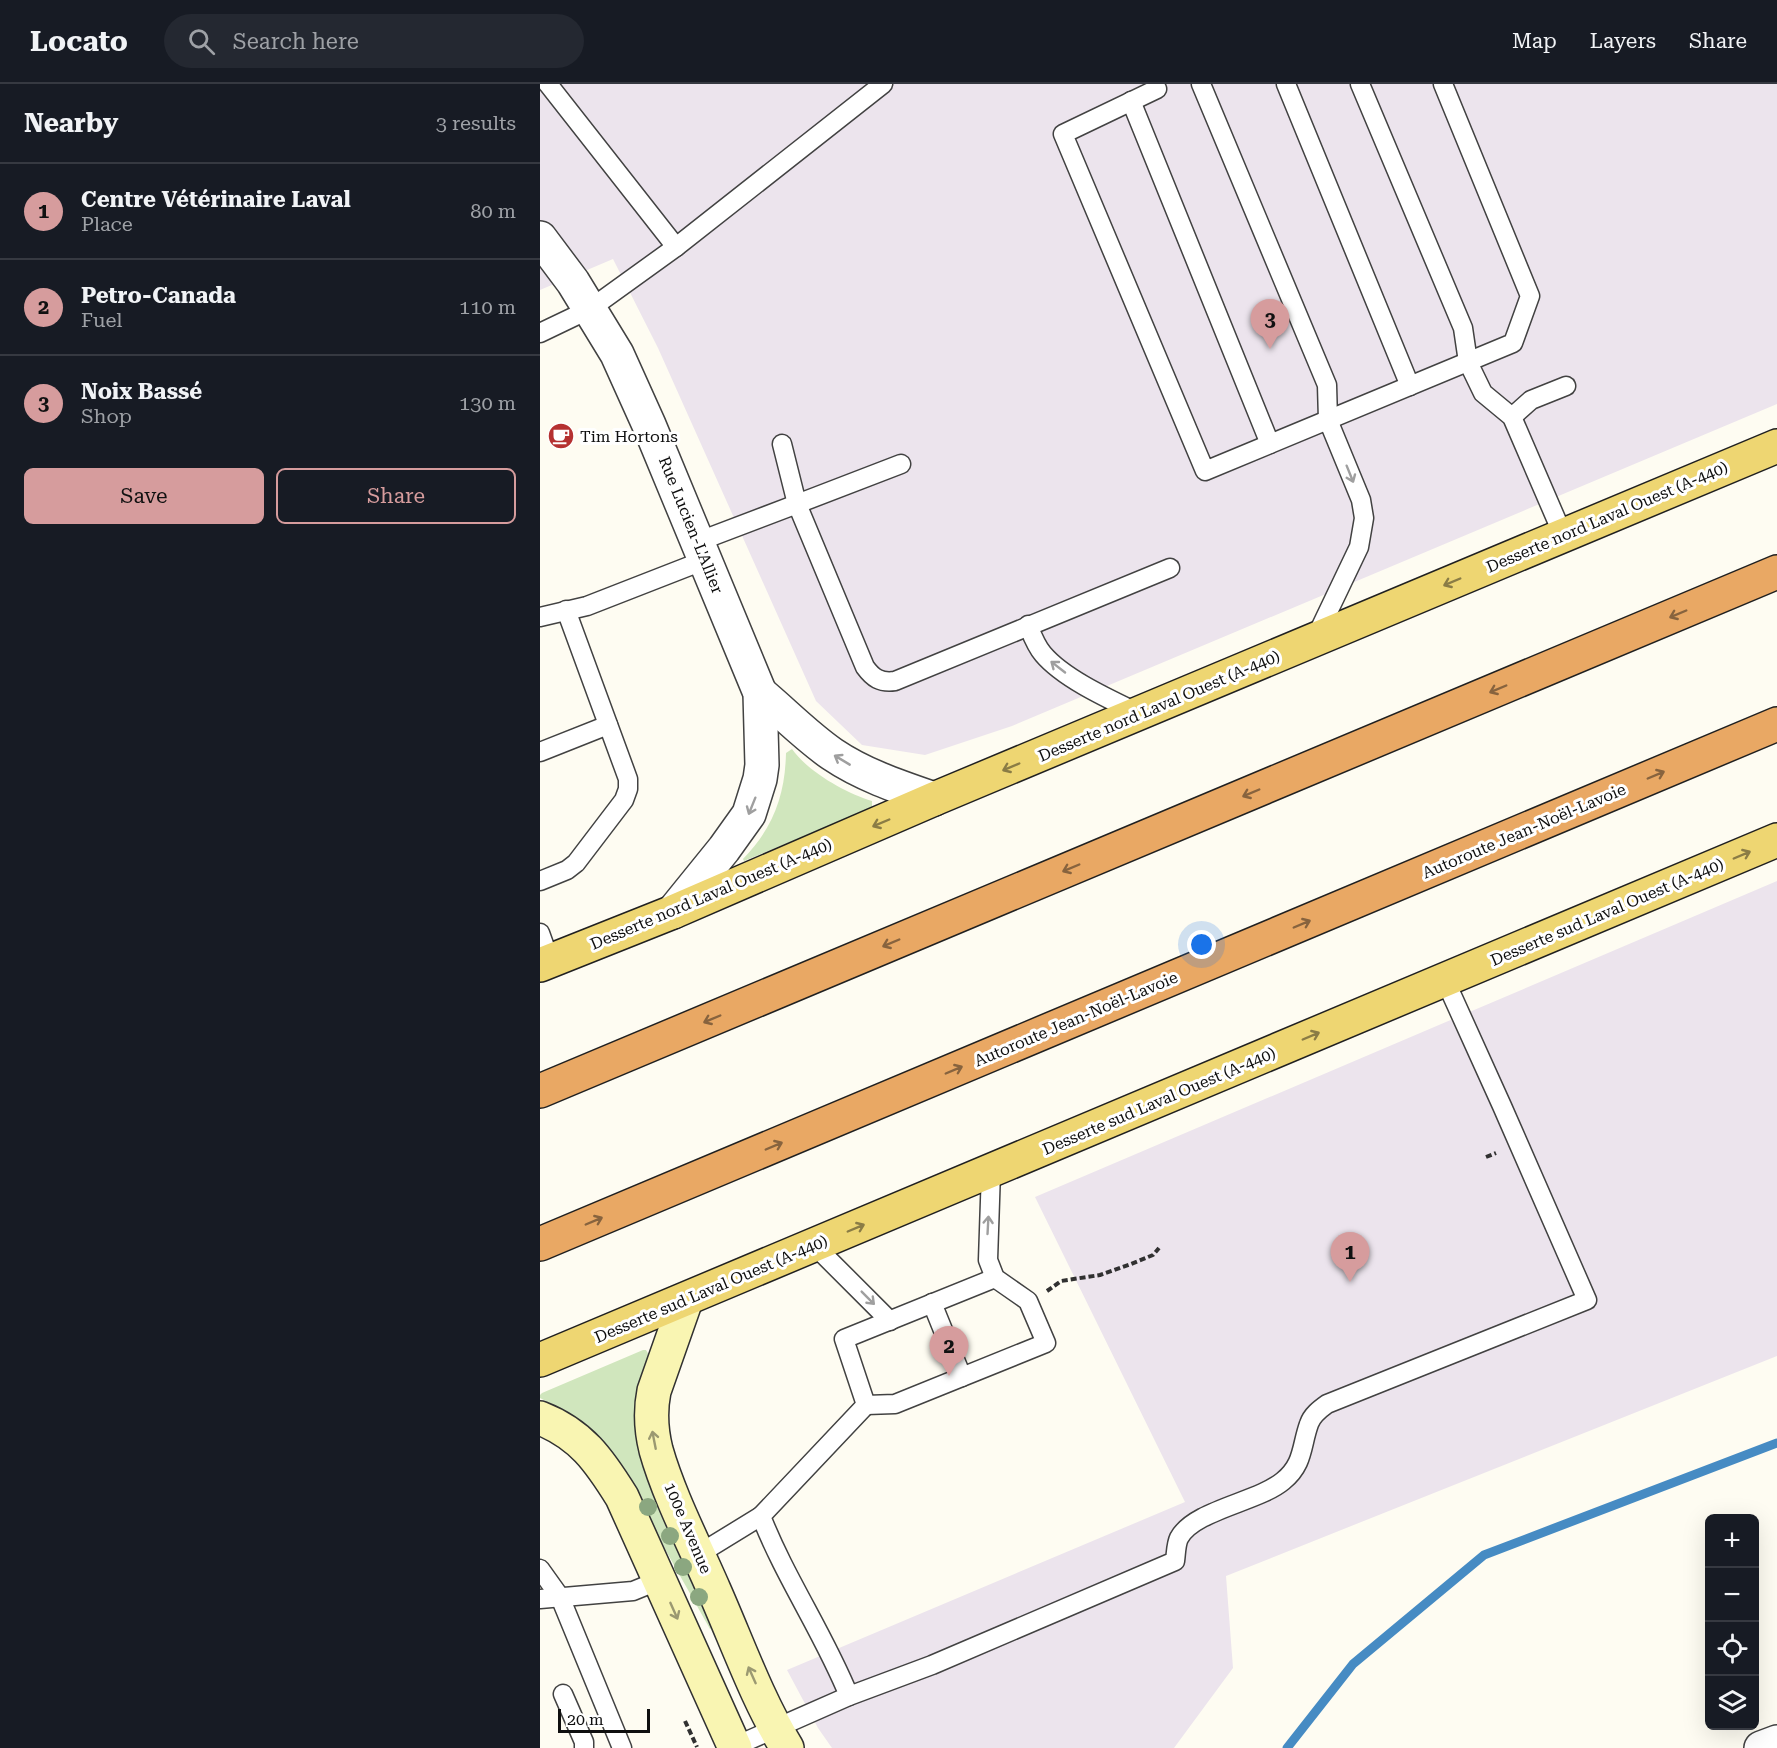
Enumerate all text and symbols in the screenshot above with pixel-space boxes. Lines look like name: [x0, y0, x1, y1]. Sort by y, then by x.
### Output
search box: [164, 14, 584, 68]
text: Locato: [30, 25, 128, 58]
icon: search: [185, 25, 218, 58]
text: Search here: [233, 29, 359, 54]
text: Map: [1512, 29, 1557, 53]
text: Layers: [1590, 29, 1656, 53]
text: Share: [1689, 29, 1747, 53]
text: Nearby: [24, 108, 118, 138]
text: 3 results: [436, 111, 516, 135]
text: Centre Vétérinaire Laval: [81, 187, 351, 212]
text: 1: [38, 199, 49, 223]
text: 80 m: [470, 199, 516, 223]
text: Place: [81, 212, 133, 236]
text: Petro-Canada: [81, 283, 236, 308]
text: 2: [38, 295, 49, 319]
text: 110 m: [459, 295, 516, 319]
pin: 3: [1250, 300, 1290, 349]
text: Fuel: [81, 308, 122, 332]
text: Noix Bassé: [81, 379, 202, 404]
text: 3: [38, 391, 49, 415]
text: 130 m: [459, 391, 516, 415]
text: Shop: [81, 404, 132, 428]
cafe icon: Tim Hortons: [546, 421, 576, 451]
place label: Tim Hortons: [580, 427, 678, 446]
street label: Rue Lucien-L'Allier: [655, 454, 727, 597]
street label: Desserte nord Laval Ouest (A-440): [1483, 457, 1731, 577]
one-way arrow: [1345, 465, 1356, 483]
button: Save: [24, 468, 264, 524]
button: Share: [276, 468, 516, 524]
one-way arrow: [1443, 577, 1462, 588]
one-way arrow: [1669, 609, 1688, 620]
street label: Desserte nord Laval Ouest (A-440): [1035, 646, 1283, 766]
one-way arrow: [1050, 660, 1066, 673]
one-way arrow: [1490, 684, 1508, 695]
one-way arrow: [834, 754, 851, 766]
one-way arrow: [1002, 762, 1021, 773]
one-way arrow: [1646, 769, 1665, 780]
street label: Autoroute Jean-Noël-Lavoie: [1419, 779, 1629, 883]
one-way arrow: [1242, 788, 1261, 799]
one-way arrow: [746, 796, 757, 815]
one-way arrow: [872, 817, 890, 829]
street label: Desserte nord Laval Ouest (A-440): [587, 834, 835, 954]
one-way arrow: [1733, 849, 1751, 860]
street label: Desserte sud Laval Ouest (A-440): [1488, 854, 1726, 970]
one-way arrow: [1063, 863, 1081, 874]
one-way arrow: [1293, 918, 1311, 929]
your location: [1187, 930, 1216, 959]
one-way arrow: [883, 938, 901, 950]
street label: Autoroute Jean-Noël-Lavoie: [971, 967, 1181, 1071]
one-way arrow: [703, 1014, 721, 1025]
one-way arrow: [1301, 1030, 1319, 1041]
street label: Desserte sud Laval Ouest (A-440): [1040, 1043, 1278, 1159]
one-way arrow: [944, 1064, 962, 1075]
one-way arrow: [764, 1140, 782, 1151]
one-way arrow: [584, 1215, 603, 1226]
one-way arrow: [983, 1216, 994, 1236]
one-way arrow: [846, 1222, 865, 1233]
street label: Desserte sud Laval Ouest (A-440): [592, 1231, 830, 1347]
pin: 1: [1330, 1232, 1370, 1282]
one-way arrow: [860, 1290, 875, 1305]
pin: 2: [930, 1326, 968, 1376]
one-way arrow: [648, 1431, 659, 1450]
street label: 100e Avenue: [660, 1480, 716, 1577]
map controls: [1705, 1514, 1759, 1730]
button: +: [1705, 1514, 1759, 1568]
button: −: [1705, 1568, 1759, 1622]
one-way arrow: [669, 1602, 680, 1620]
button: locate: [1705, 1622, 1759, 1676]
one-way arrow: [745, 1667, 757, 1685]
button: layers: [1705, 1676, 1759, 1730]
scale bar: [558, 1706, 650, 1734]
text: 20 m: [567, 1710, 604, 1729]

